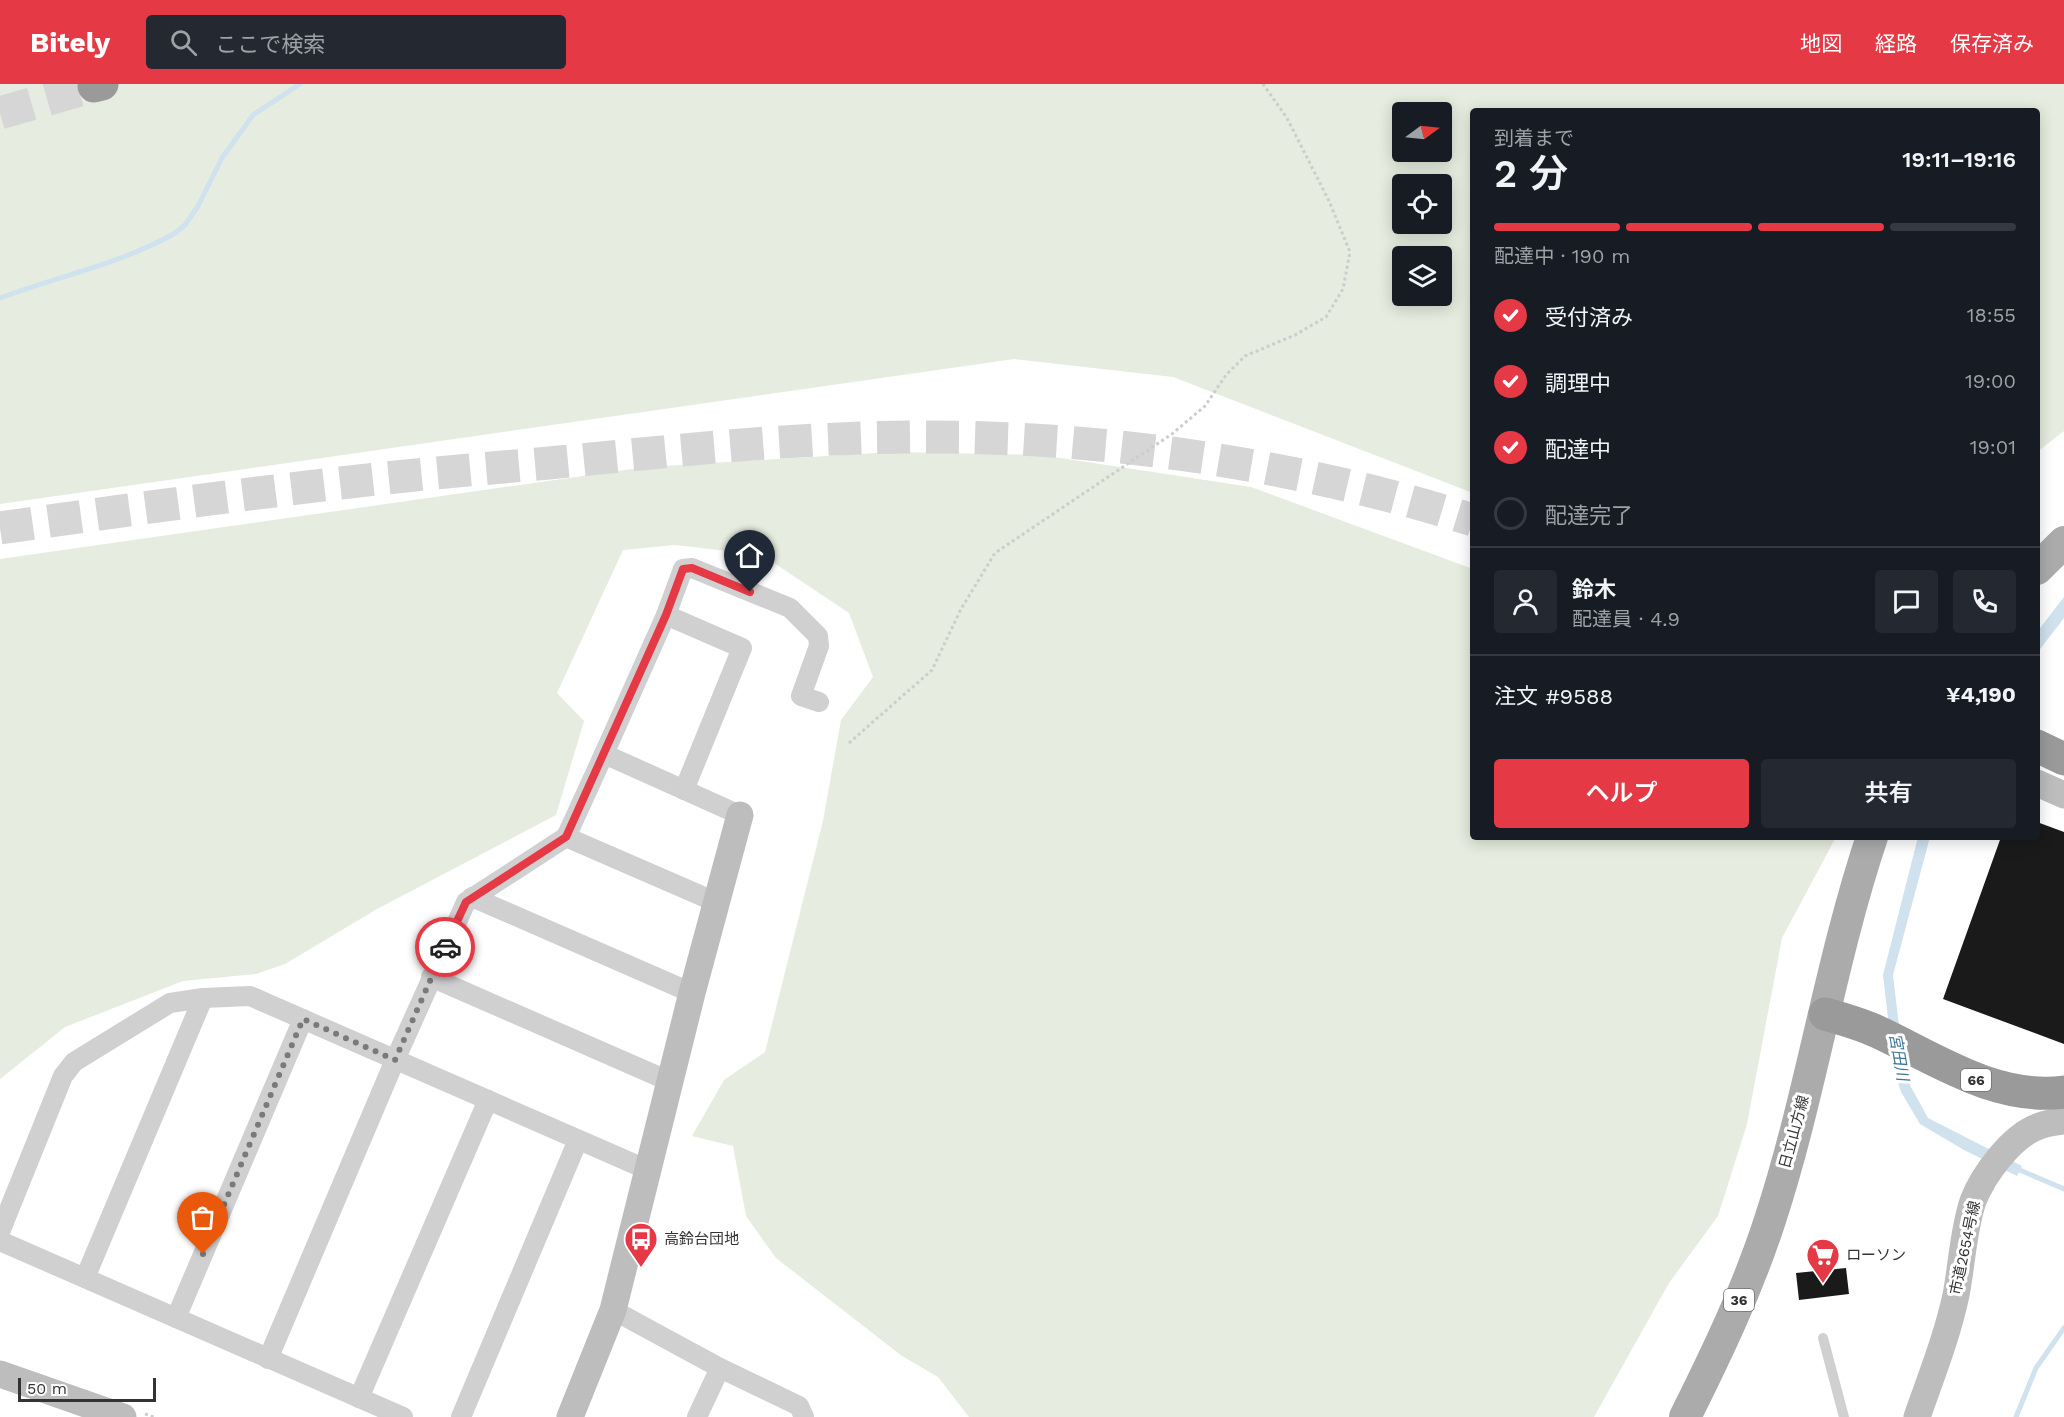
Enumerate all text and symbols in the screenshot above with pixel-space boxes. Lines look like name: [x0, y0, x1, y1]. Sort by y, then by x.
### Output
search box: [146, 15, 566, 69]
text: Bitely: [30, 26, 110, 59]
icon: search: [167, 26, 200, 59]
text: 地図: [1800, 31, 1842, 56]
text: 経路: [1875, 31, 1917, 56]
text: 保存済み: [1950, 31, 2034, 56]
text: ここで検索: [215, 32, 325, 57]
north arrow: [1392, 102, 1452, 162]
map controls: [1392, 102, 1452, 306]
text: 到着まで: [1494, 126, 1574, 150]
text: 19:11–19:16: [1902, 147, 2016, 172]
text: 2 分: [1494, 151, 1568, 196]
button: locate: [1392, 174, 1452, 234]
text: 配達中 · 190 m: [1494, 244, 1630, 268]
button: layers: [1392, 246, 1452, 306]
icon: check: [1494, 299, 1527, 332]
text: 18:55: [1967, 303, 2016, 327]
text: 受付済み: [1545, 305, 1633, 330]
icon: check: [1494, 365, 1527, 398]
text: 19:00: [1965, 369, 2016, 393]
text: 調理中: [1545, 371, 1611, 396]
icon: check: [1494, 431, 1527, 464]
text: 19:01: [1970, 435, 2016, 459]
text: 配達中: [1545, 437, 1611, 462]
text: 配達完了: [1545, 503, 1633, 528]
pin: [724, 530, 775, 592]
icon: home: [733, 539, 766, 572]
button: person: [1494, 570, 1557, 633]
button: chat: [1875, 570, 1938, 633]
button: phone: [1953, 570, 2016, 633]
text: 鈴木: [1572, 577, 1616, 602]
text: 配達員 · 4.9: [1572, 607, 1680, 631]
text: ¥4,190: [1946, 682, 2016, 707]
text: 注文 #9588: [1494, 684, 1613, 709]
button: ヘルプ: [1494, 759, 1749, 828]
button: 共有: [1761, 759, 2016, 828]
courier: [415, 917, 475, 977]
icon: car: [429, 931, 462, 964]
water label: 宮田川: [1885, 1032, 1913, 1084]
road number: 66: [1961, 1069, 1991, 1091]
street label: 日立山方線: [1776, 1093, 1812, 1171]
pin: [177, 1192, 228, 1254]
street label: 市道2654号線: [1946, 1199, 1984, 1297]
icon: bag: [186, 1201, 219, 1234]
bus stop icon: 高鈴台団地: [623, 1221, 659, 1268]
place label: 高鈴台団地: [664, 1230, 739, 1248]
supermarket icon: ローソン: [1805, 1237, 1841, 1284]
place label: ローソン: [1846, 1246, 1906, 1264]
road number: 36: [1724, 1289, 1754, 1311]
scale bar: [18, 1375, 156, 1402]
text: 50 m: [27, 1379, 67, 1398]

